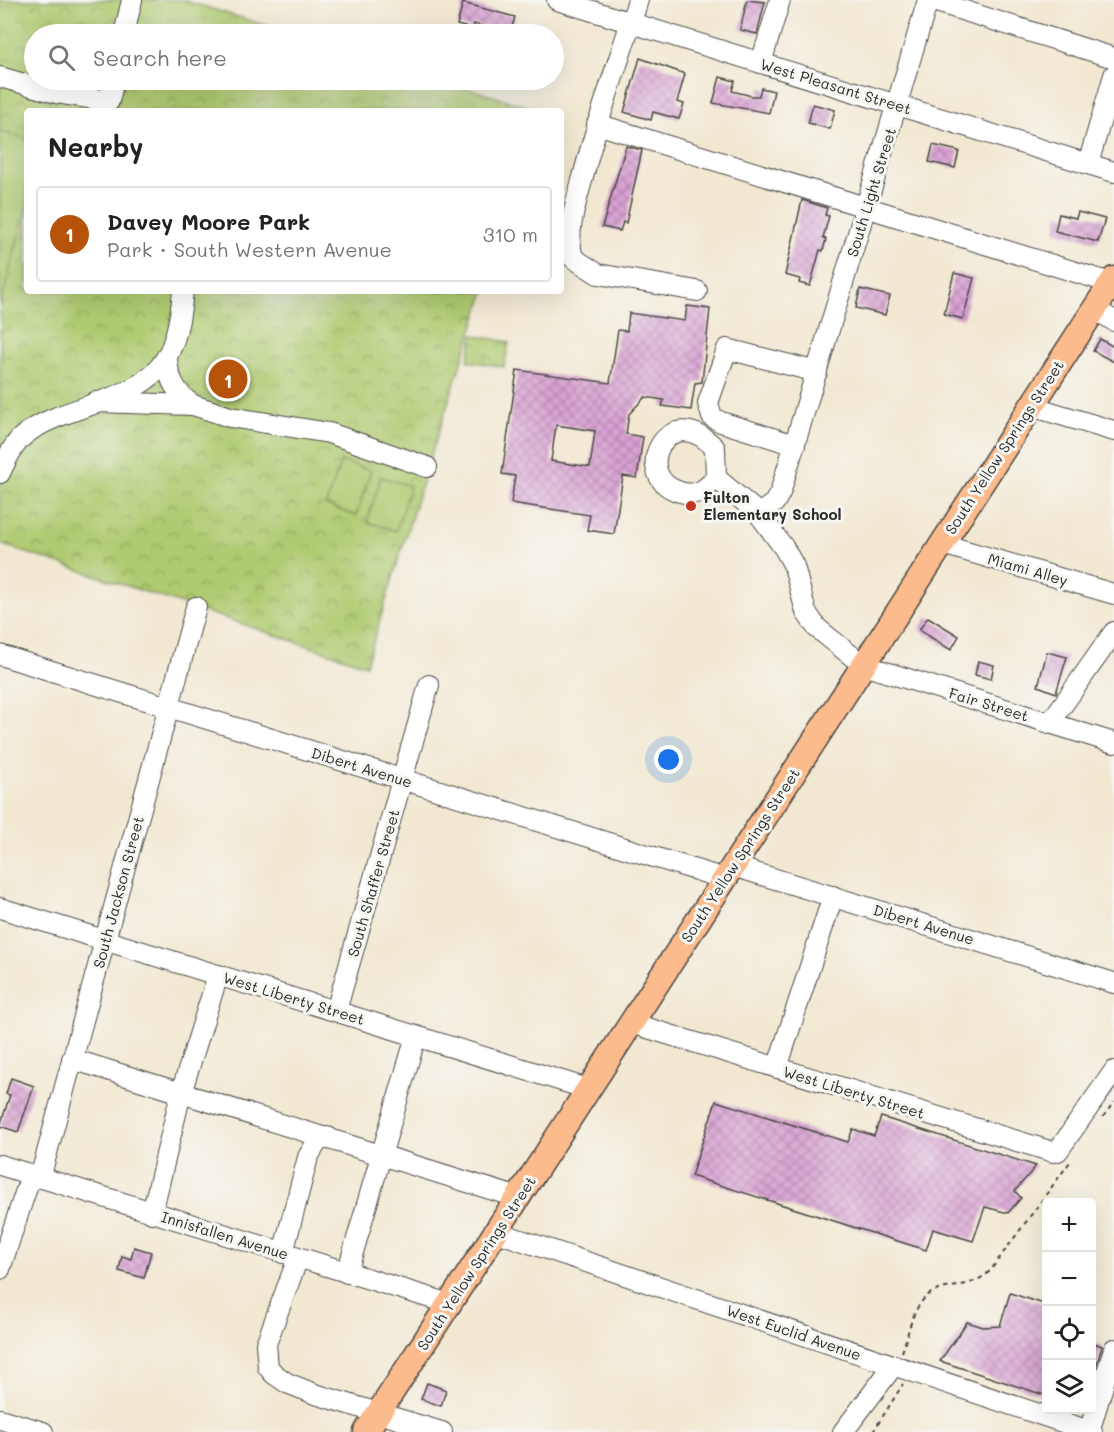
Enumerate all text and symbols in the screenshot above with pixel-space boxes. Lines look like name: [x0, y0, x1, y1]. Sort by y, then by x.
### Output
search box: [24, 24, 564, 90]
icon: search: [45, 41, 78, 74]
text: Search here: [93, 43, 227, 72]
street label: West Pleasant Street: [758, 54, 914, 118]
street label: South Light Street: [842, 125, 900, 259]
text: Nearby: [48, 130, 143, 164]
text: Davey Moore Park: [107, 207, 310, 236]
text: 1: [65, 221, 74, 247]
text: 310 m: [483, 221, 538, 247]
text: Park · South Western Avenue: [107, 236, 392, 262]
pin: 1: [208, 356, 248, 401]
street label: South Yellow Springs Street: [940, 356, 1068, 538]
place label: Fulton Elementary School: [703, 487, 842, 524]
marker: Fulton Elementary School: [684, 499, 698, 513]
street label: Miami Alley: [986, 548, 1070, 590]
street label: Fair Street: [947, 682, 1031, 726]
street label: Dibert Avenue: [309, 742, 415, 792]
your location: [654, 745, 683, 774]
street label: South Yellow Springs Street: [676, 764, 804, 946]
street label: South Shaffer Street: [342, 807, 404, 959]
street label: South Jackson Street: [88, 814, 148, 970]
street label: Dibert Avenue: [871, 899, 977, 949]
street label: West Liberty Street: [221, 967, 367, 1029]
street label: West Liberty Street: [781, 1061, 927, 1123]
street label: South Yellow Springs Street: [412, 1172, 540, 1354]
map controls: [1042, 1198, 1096, 1414]
button: +: [1042, 1198, 1096, 1252]
street label: Innisfallen Avenue: [159, 1206, 291, 1264]
button: −: [1042, 1252, 1096, 1306]
street label: West Euclid Avenue: [724, 1300, 864, 1364]
button: locate: [1042, 1306, 1096, 1360]
button: layers: [1042, 1360, 1096, 1414]

